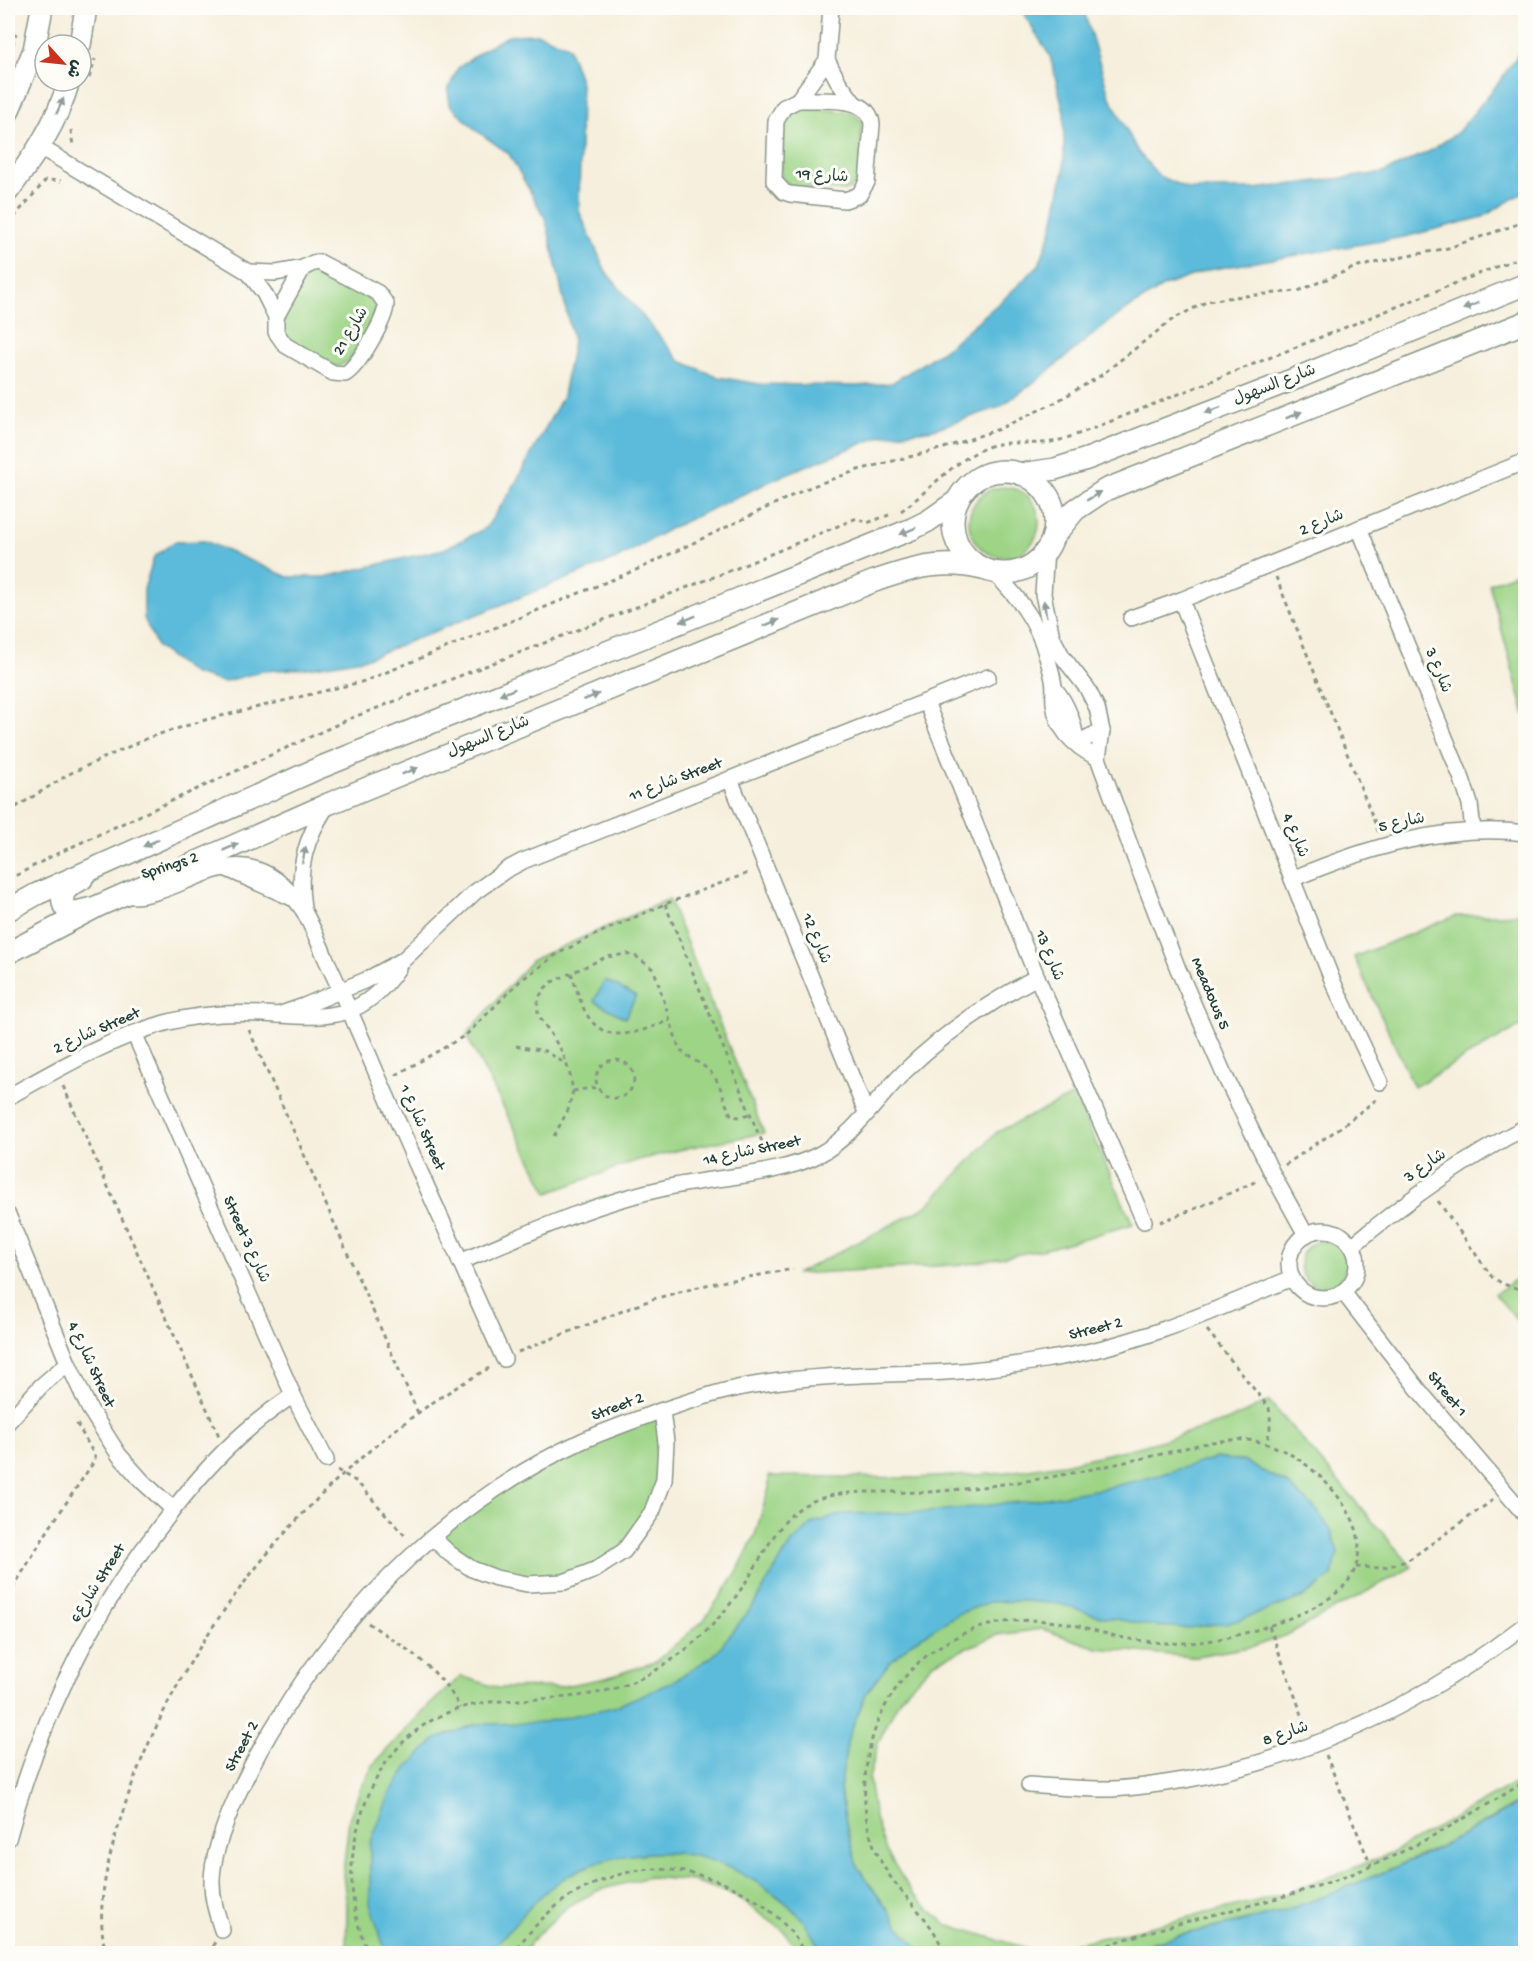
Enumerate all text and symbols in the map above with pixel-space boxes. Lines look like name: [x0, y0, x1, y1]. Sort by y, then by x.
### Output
north arrow: [33, 33, 93, 93]
text: ش: [61, 56, 86, 80]
one-way arrow: [55, 96, 65, 114]
street label: شارع 19: [794, 166, 849, 188]
one-way arrow: [1462, 301, 1480, 311]
street label: شارع 21: [330, 305, 374, 359]
street label: شارع السهول: [1231, 362, 1319, 410]
one-way arrow: [1203, 406, 1221, 416]
one-way arrow: [1285, 410, 1303, 419]
one-way arrow: [1086, 491, 1102, 502]
street label: شارع 2: [1297, 507, 1347, 541]
one-way arrow: [899, 526, 917, 536]
one-way arrow: [1041, 599, 1050, 618]
one-way arrow: [679, 614, 697, 624]
one-way arrow: [763, 618, 781, 628]
street label: شارع 3: [1419, 645, 1455, 696]
one-way arrow: [498, 687, 516, 697]
one-way arrow: [582, 692, 600, 701]
street label: شارع السهول: [445, 713, 533, 763]
street label: شارع 11 Street: [626, 754, 726, 808]
one-way arrow: [402, 765, 420, 775]
street label: شارع 5: [1377, 810, 1427, 838]
street label: شارع 4: [1277, 811, 1311, 861]
one-way arrow: [141, 838, 159, 848]
one-way arrow: [222, 842, 240, 851]
one-way arrow: [300, 845, 309, 864]
street label: Springs 2: [139, 849, 201, 885]
street label: شارع 12: [796, 910, 834, 967]
street label: شارع 13: [1029, 927, 1067, 984]
street label: Meadows 5: [1185, 955, 1233, 1033]
street label: شارع 2 Street: [51, 1004, 145, 1060]
street label: شارع 1 Street: [393, 1081, 449, 1175]
street label: شارع 14 Street: [701, 1132, 804, 1172]
street label: شارع 3: [1400, 1146, 1451, 1189]
street label: Street شارع 3: [217, 1194, 273, 1286]
street label: Street 2: [1067, 1314, 1125, 1346]
street label: شارع 4 Street: [62, 1319, 119, 1412]
street label: Street 1: [1422, 1368, 1470, 1422]
street label: Street 2: [589, 1389, 647, 1427]
street label: شارع6 Street: [67, 1540, 131, 1627]
street label: Street 2: [222, 1718, 264, 1775]
street label: شارع 8: [1261, 1718, 1311, 1752]

